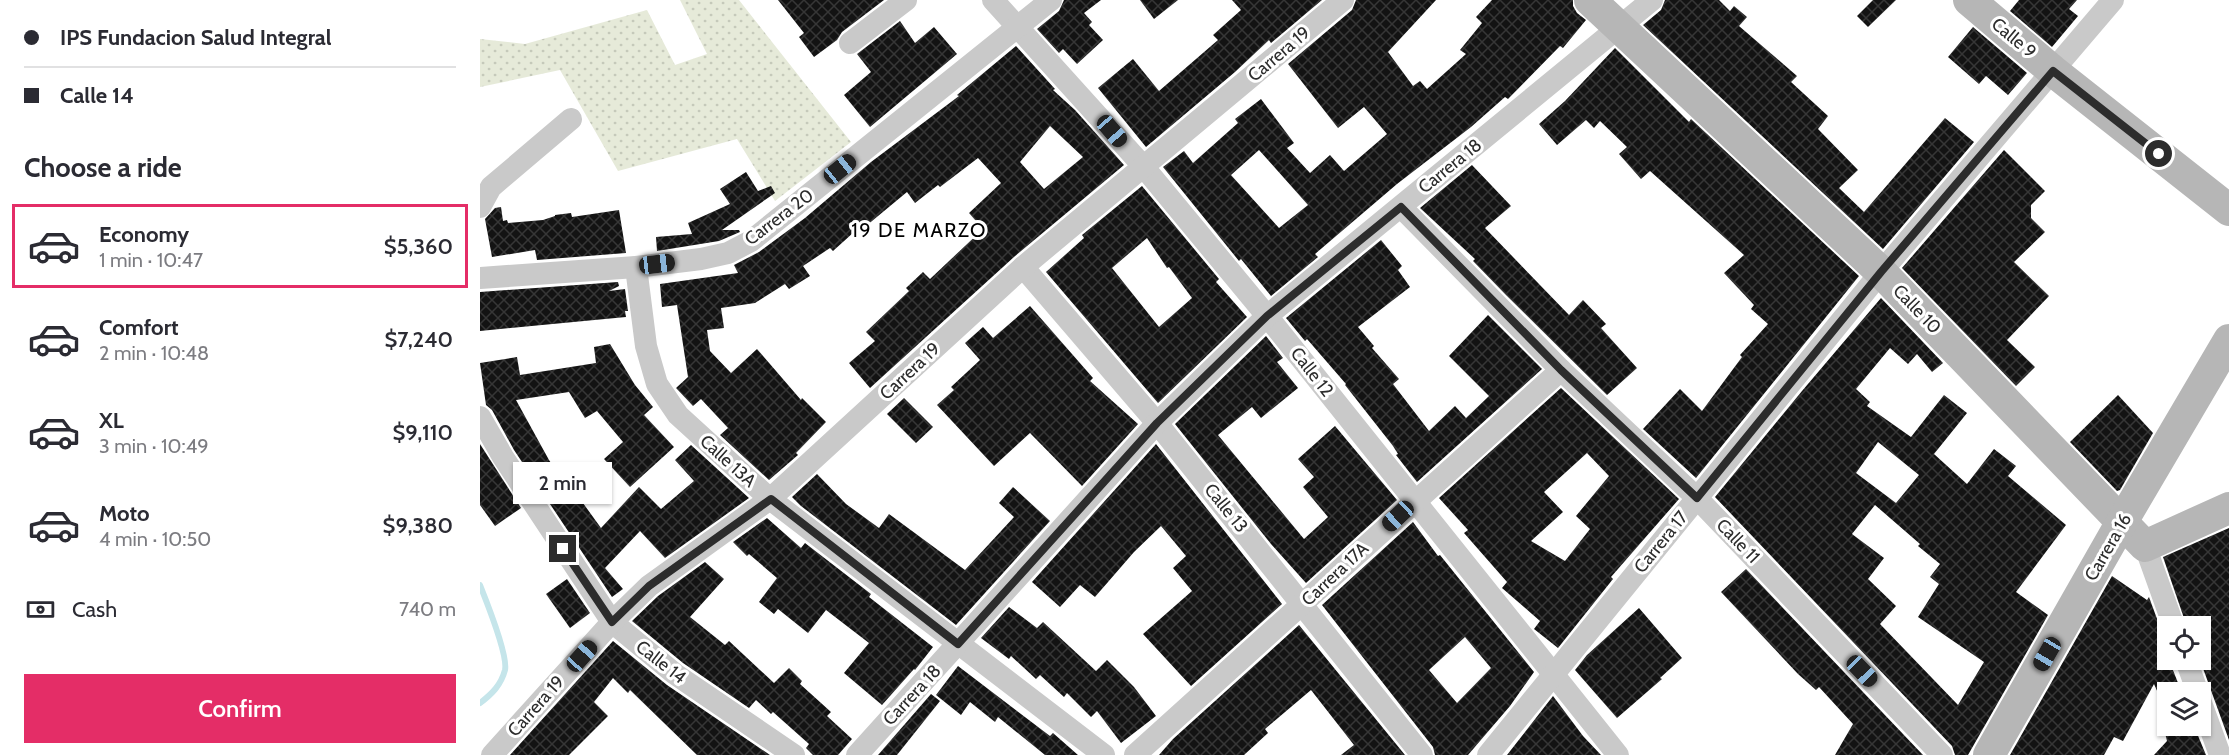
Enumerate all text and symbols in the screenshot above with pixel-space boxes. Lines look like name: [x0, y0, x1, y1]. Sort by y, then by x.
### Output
street label: Calle 9: [1987, 13, 2041, 63]
street label: Carrera 19: [1243, 22, 1315, 86]
text: IPS Fundacion Salud Integral: [60, 24, 332, 51]
text: Calle 14: [60, 82, 134, 109]
car: [1093, 112, 1131, 150]
street label: Carrera 18: [1414, 134, 1486, 198]
route start: [2145, 140, 2172, 167]
text: Choose a ride: [24, 151, 182, 184]
car: [820, 151, 860, 187]
street label: Carrera 20: [740, 184, 818, 250]
district label: 19 DE MARZO: [851, 218, 987, 242]
icon: car: [27, 219, 81, 273]
text: Economy: [99, 221, 189, 248]
text: $5,360: [384, 233, 453, 260]
text: 1 min · 10:47: [99, 248, 203, 272]
car: [638, 253, 676, 275]
street label: Calle 10: [1888, 280, 1946, 338]
icon: car: [27, 312, 81, 366]
text: Comfort: [99, 314, 178, 341]
text: $7,240: [384, 326, 453, 353]
street label: Carrera 19: [875, 338, 945, 404]
text: 2 min · 10:48: [99, 341, 209, 365]
street label: Calle 12: [1286, 343, 1338, 401]
icon: car: [27, 405, 81, 459]
text: XL: [99, 407, 124, 434]
text: $9,110: [393, 419, 453, 446]
street label: Calle 13A: [695, 430, 761, 492]
text: 3 min · 10:49: [99, 434, 209, 458]
callout: 2 min: [514, 462, 612, 504]
text: 2 min: [538, 471, 587, 495]
street label: Calle 13: [1200, 479, 1252, 537]
car: [1379, 497, 1417, 535]
icon: car: [27, 498, 81, 552]
text: Moto: [99, 500, 150, 527]
street label: Carrera 17: [1629, 507, 1693, 577]
street label: Carrera 16: [2080, 509, 2136, 585]
text: $9,380: [383, 512, 453, 539]
street label: Calle 11: [1712, 514, 1764, 568]
text: 4 min · 10:50: [99, 527, 211, 551]
route end: [549, 535, 576, 562]
street label: Carrera 17A: [1297, 537, 1373, 611]
icon: cash: [24, 593, 57, 626]
text: Cash: [72, 596, 117, 623]
text: 740 m: [399, 597, 456, 621]
map controls: [2157, 616, 2211, 736]
button: locate: [2157, 616, 2211, 670]
car: [2030, 634, 2064, 674]
street label: Calle 14: [631, 636, 691, 688]
car: [563, 637, 601, 675]
car: [1843, 652, 1881, 690]
street label: Carrera 18: [878, 660, 946, 730]
street label: Carrera 19: [503, 671, 569, 741]
button: Confirm: [24, 674, 456, 743]
button: layers: [2157, 682, 2211, 736]

